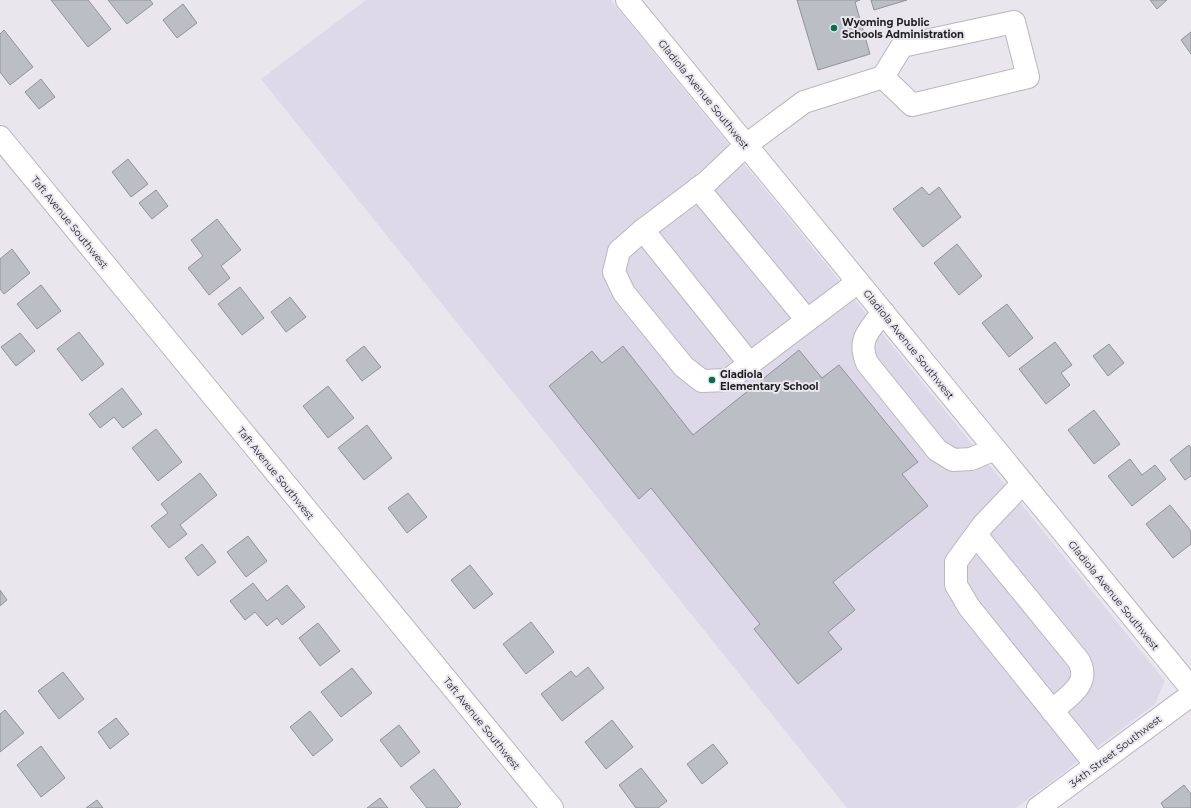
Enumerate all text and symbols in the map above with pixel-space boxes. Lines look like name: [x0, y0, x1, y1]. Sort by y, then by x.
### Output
place label: Wyoming Public Schools Administration: [842, 16, 964, 41]
marker: Wyoming Public Schools Administration: [829, 23, 839, 33]
street label: Gladiola Avenue Southwest: [655, 37, 752, 152]
street label: Taft Avenue Southwest: [28, 173, 111, 271]
street label: Gladiola Avenue Southwest: [860, 287, 957, 402]
place label: Gladiola Elementary School: [720, 368, 819, 393]
marker: Gladiola Elementary School: [707, 375, 717, 385]
street label: Taft Avenue Southwest: [234, 424, 317, 522]
street label: Gladiola Avenue Southwest: [1065, 538, 1162, 653]
street label: Taft Avenue Southwest: [440, 674, 523, 772]
street label: 34th Street Southwest: [1067, 712, 1164, 790]

